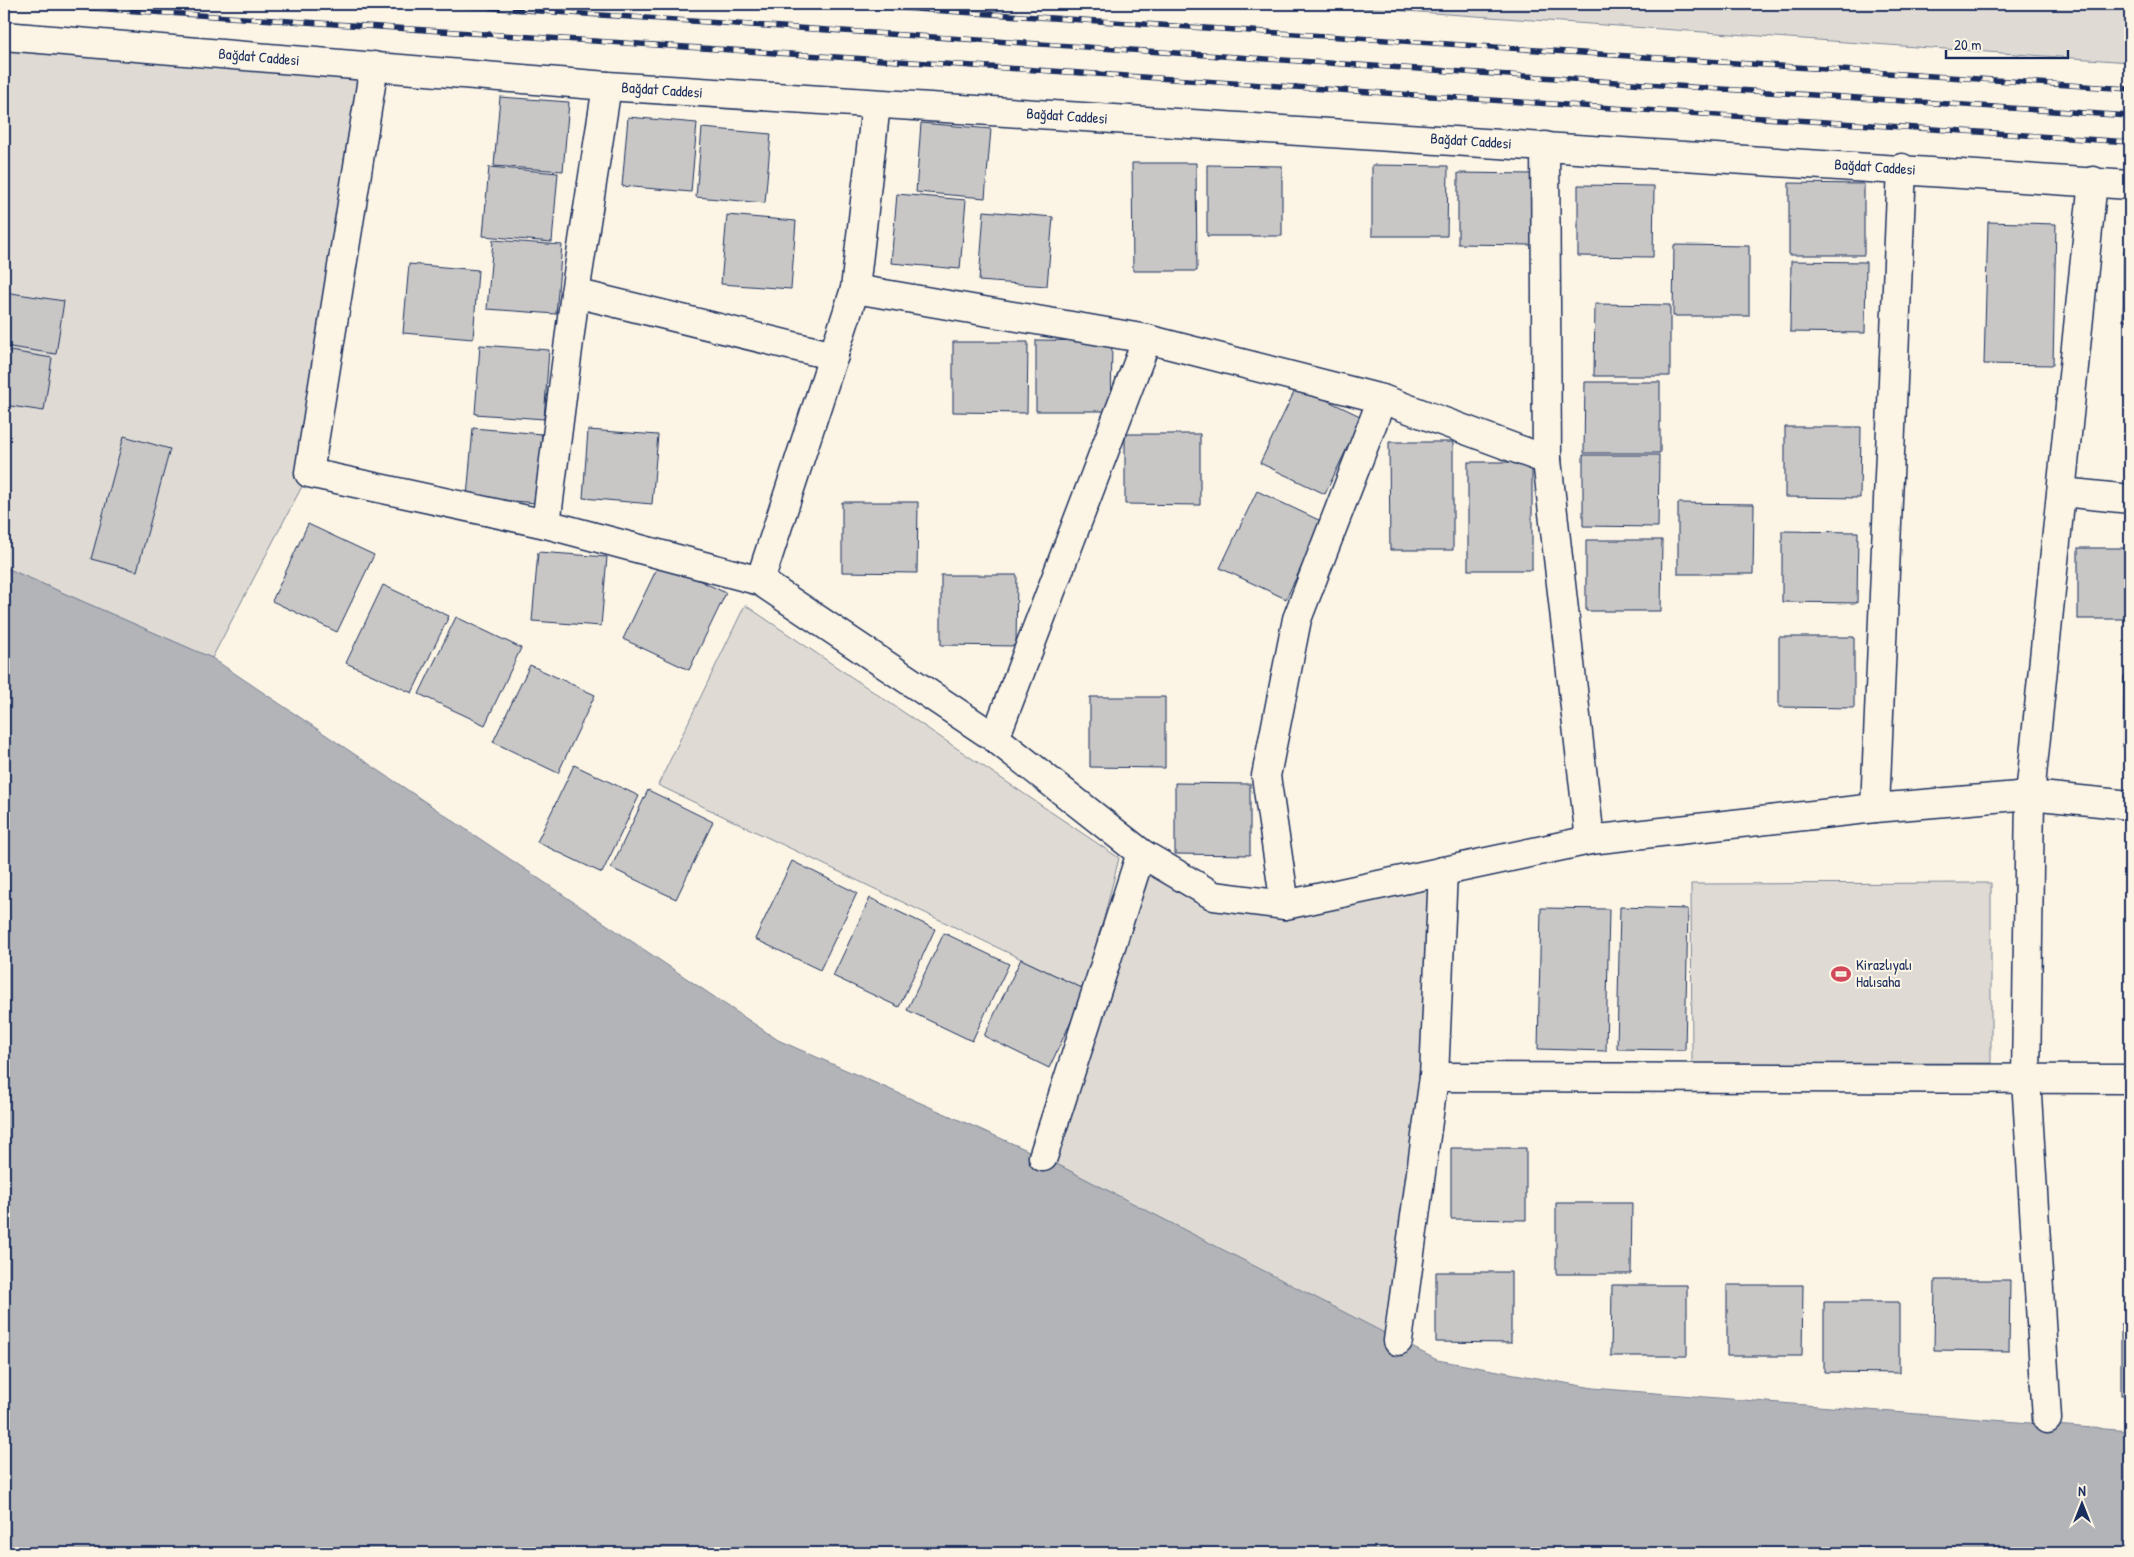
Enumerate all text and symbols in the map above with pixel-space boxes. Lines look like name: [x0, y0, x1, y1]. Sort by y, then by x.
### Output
scale bar: [1946, 28, 2069, 60]
text: 20 m: [1954, 34, 1981, 55]
street label: Bağdat Caddesi: [218, 42, 301, 71]
street label: Bağdat Caddesi: [621, 76, 703, 103]
street label: Bağdat Caddesi: [1026, 102, 1108, 129]
street label: Bağdat Caddesi: [1430, 127, 1512, 154]
street label: Bağdat Caddesi: [1834, 153, 1916, 180]
place label: Kirazlıyalı Halısaha: [1856, 954, 1912, 992]
sports icon: Kirazlıyalı Halısaha: [1830, 963, 1852, 985]
north arrow: [2056, 1480, 2106, 1530]
text: N: [2078, 1481, 2086, 1500]

